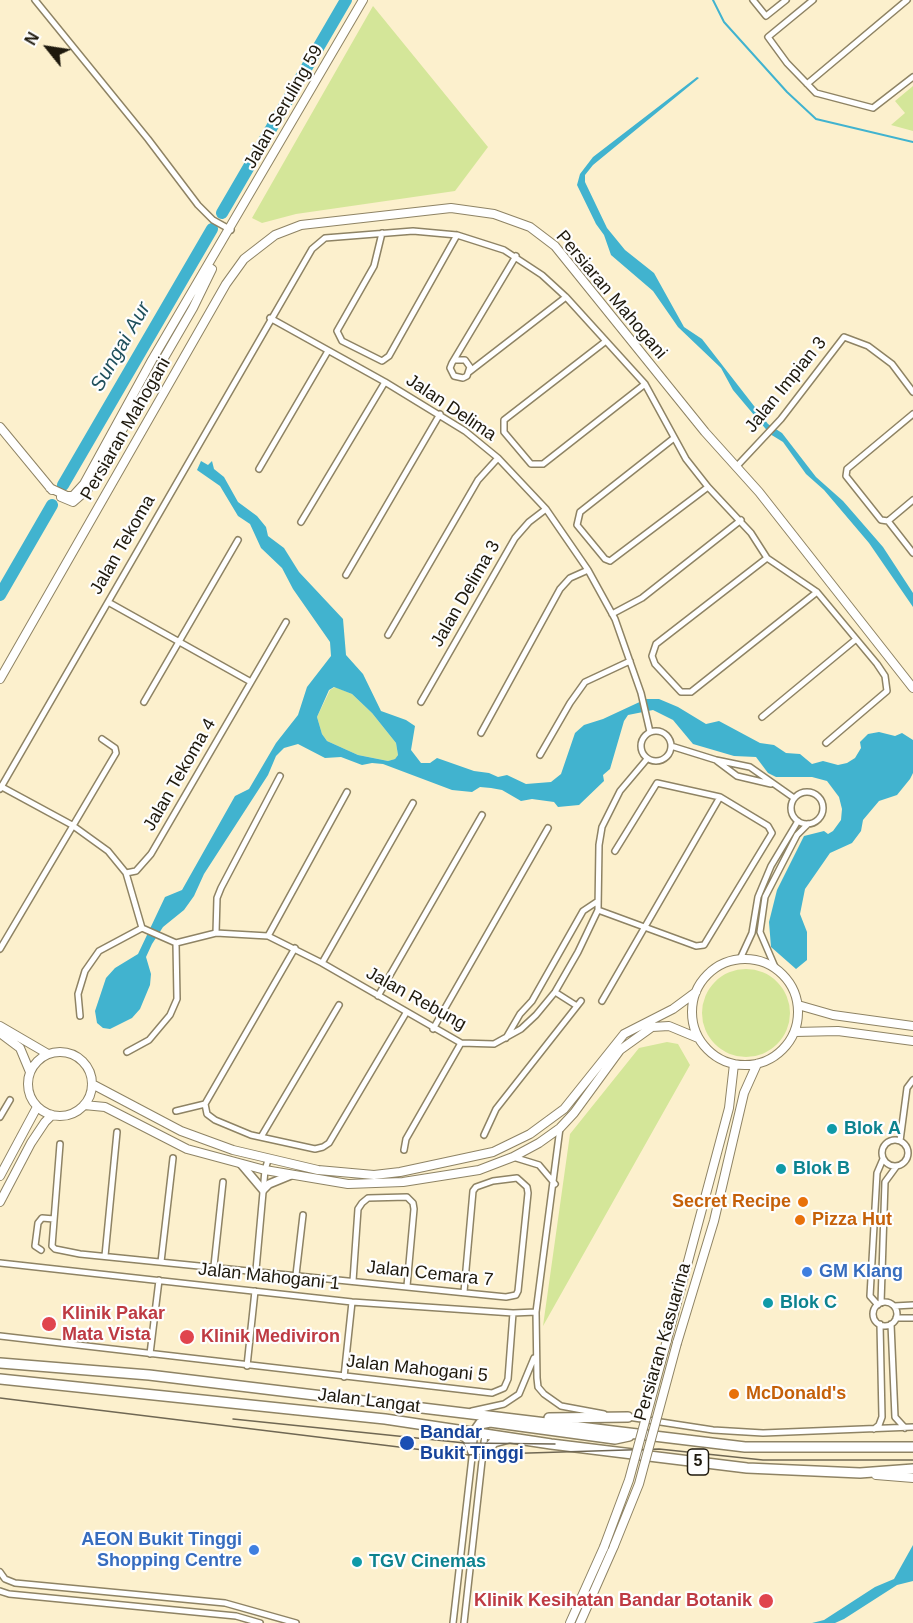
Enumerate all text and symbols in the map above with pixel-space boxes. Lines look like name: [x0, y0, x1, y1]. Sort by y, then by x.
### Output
north arrow: [18, 18, 78, 78]
text: N: [22, 29, 42, 48]
street label: Jalan Seruling 59: [240, 41, 328, 173]
street label: Persiaran Mahogani: [551, 226, 671, 364]
water label: Sungai Aur: [86, 298, 156, 396]
street label: Jalan Impian 3: [741, 333, 831, 437]
street label: Persiaran Mahogani: [76, 354, 176, 504]
street label: Jalan Delima: [402, 370, 500, 446]
street label: Jalan Tekoma: [86, 492, 160, 598]
street label: Jalan Delima 3: [427, 537, 505, 651]
street label: Jalan Tekoma 4: [139, 715, 221, 835]
street label: Jalan Rebung: [362, 963, 470, 1035]
place label: Blok A: [844, 1118, 901, 1140]
marker: Blok A: [825, 1122, 839, 1136]
place label: Blok B: [793, 1158, 850, 1180]
marker: Blok B: [774, 1162, 788, 1176]
place label: Secret Recipe: [672, 1191, 791, 1213]
marker: Secret Recipe: [796, 1195, 810, 1209]
place label: Pizza Hut: [812, 1209, 892, 1231]
marker: Pizza Hut: [793, 1213, 807, 1227]
street label: Jalan Cemara 7: [366, 1257, 494, 1291]
street label: Jalan Mahogani 1: [197, 1259, 341, 1295]
street label: Persiaran Kasuarina: [630, 1261, 696, 1423]
place label: GM Klang: [819, 1261, 903, 1283]
marker: GM Klang: [800, 1265, 814, 1279]
place label: Blok C: [780, 1292, 837, 1314]
marker: Blok C: [761, 1296, 775, 1310]
place label: Klinik Pakar Mata Vista: [62, 1303, 165, 1346]
marker: Klinik Pakar Mata Vista: [40, 1315, 58, 1333]
place label: Klinik Mediviron: [201, 1326, 340, 1348]
marker: Klinik Mediviron: [178, 1328, 196, 1346]
street label: Jalan Mahogani 5: [345, 1351, 489, 1387]
place label: McDonald's: [746, 1383, 846, 1405]
street label: Jalan Langat: [317, 1384, 421, 1418]
marker: McDonald's: [727, 1387, 741, 1401]
place label: Bandar Bukit Tinggi: [420, 1422, 524, 1464]
marker: Bandar Bukit Tinggi: [398, 1434, 416, 1452]
road number: 5: [688, 1449, 708, 1475]
place label: AEON Bukit Tinggi Shopping Centre: [81, 1529, 242, 1572]
marker: AEON Bukit Tinggi Shopping Centre: [247, 1543, 261, 1557]
place label: TGV Cinemas: [369, 1551, 486, 1573]
marker: TGV Cinemas: [350, 1555, 364, 1569]
place label: Klinik Kesihatan Bandar Botanik: [474, 1590, 752, 1612]
marker: Klinik Kesihatan Bandar Botanik: [757, 1592, 775, 1610]

